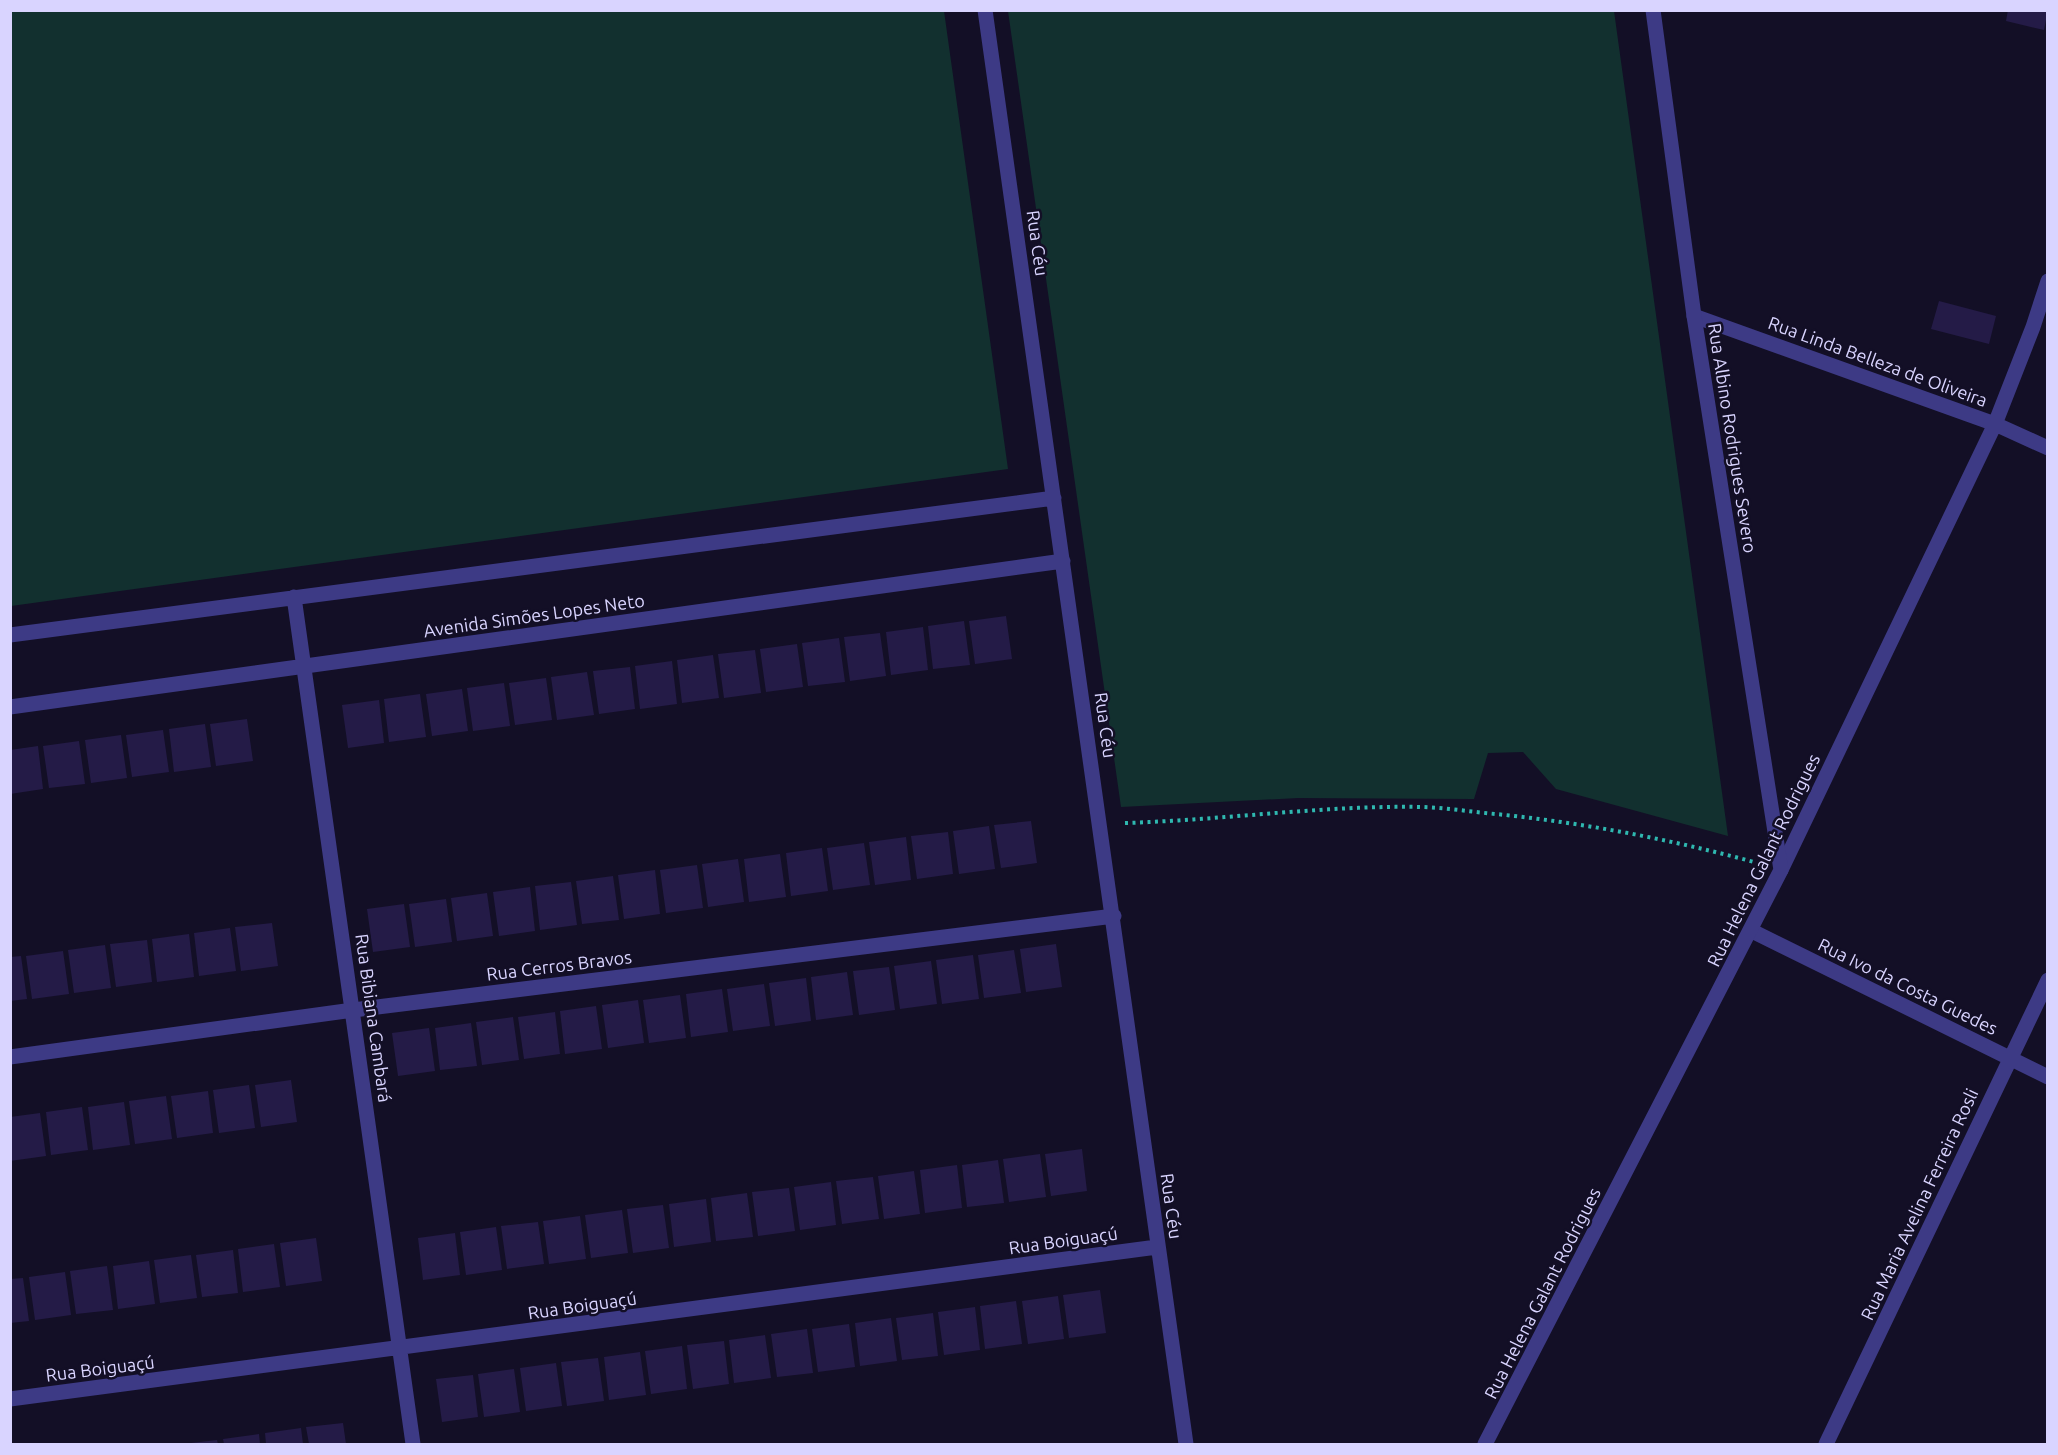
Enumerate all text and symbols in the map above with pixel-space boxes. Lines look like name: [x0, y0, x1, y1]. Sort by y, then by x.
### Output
street label: Rua Céu: [1023, 209, 1053, 277]
street label: Rua Linda Belleza de Oliveira: [1766, 312, 1990, 410]
street label: Rua Albino Rodrigues Severo: [1705, 322, 1761, 554]
street label: Avenida Simões Lopes Neto: [422, 590, 646, 640]
street label: Rua Céu: [1091, 691, 1121, 759]
street label: Rua Helena Galant Rodrigues: [1703, 750, 1823, 970]
street label: Rua Bibiana Cambará: [352, 932, 396, 1104]
street label: Rua Ivo da Costa Guedes: [1815, 934, 2001, 1038]
street label: Rua Cerros Bravos: [485, 946, 633, 984]
street label: Rua Maria Avelina Ferreira Rosli: [1856, 1085, 1982, 1323]
street label: Rua Céu: [1157, 1172, 1187, 1240]
street label: Rua Helena Galant Rodrigues: [1480, 1184, 1604, 1402]
street label: Rua Boiguaçú: [1007, 1222, 1119, 1258]
street label: Rua Boiguaçú: [526, 1287, 638, 1323]
street label: Rua Boiguaçú: [44, 1351, 156, 1385]

